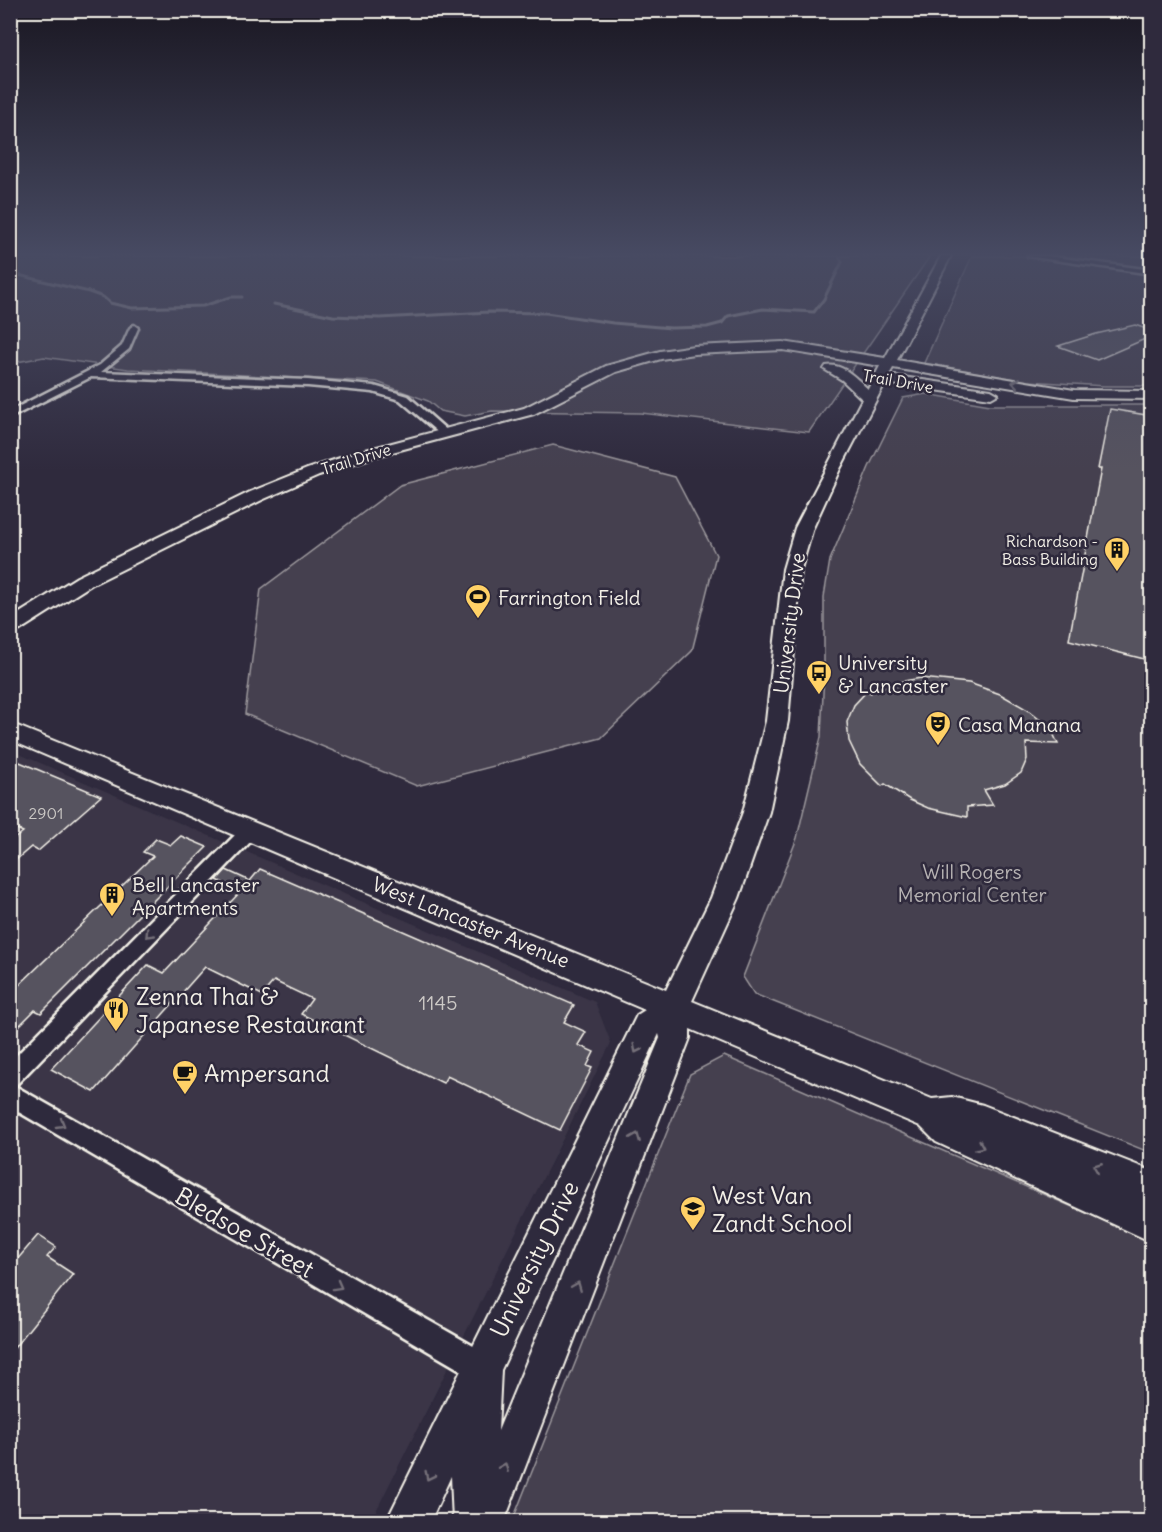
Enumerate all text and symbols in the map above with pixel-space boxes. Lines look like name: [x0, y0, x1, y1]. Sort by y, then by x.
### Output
street label: Trail Drive: [861, 365, 935, 397]
one-way arrow: [1012, 377, 1022, 390]
street label: Trail Drive: [319, 439, 393, 479]
place label: Richardson - Bass Building: [1002, 531, 1098, 569]
building icon: Richardson - Bass Building: [1102, 535, 1132, 573]
street label: University Drive: [768, 551, 810, 695]
sports icon: Farrington Field: [463, 582, 493, 620]
place label: Farrington Field: [498, 585, 641, 610]
place label: University & Lancaster: [838, 650, 948, 698]
bus stop icon: University & Lancaster: [804, 658, 834, 696]
theatre icon: Casa Manana: [923, 709, 953, 747]
place label: Casa Manana: [958, 712, 1081, 737]
house number: 2901: [29, 803, 63, 823]
park label: Will Rogers Memorial Center: [897, 859, 1047, 907]
street label: West Lancaster Avenue: [369, 871, 573, 973]
place label: Bell Lancaster Apartments: [132, 872, 259, 920]
building icon: Bell Lancaster Apartments: [97, 880, 127, 918]
one-way arrow: [146, 927, 157, 938]
place label: Zenna Thai & Japanese Restaurant: [136, 981, 365, 1039]
house number: 1145: [419, 990, 457, 1015]
restaurant icon: Zenna Thai & Japanese Restaurant: [101, 995, 131, 1033]
one-way arrow: [633, 1043, 644, 1054]
cafe icon: Ampersand: [170, 1058, 200, 1096]
place label: Ampersand: [204, 1058, 330, 1088]
one-way arrow: [55, 1117, 65, 1129]
one-way arrow: [629, 1132, 641, 1143]
one-way arrow: [974, 1139, 985, 1151]
one-way arrow: [1093, 1162, 1103, 1175]
street label: University Drive: [483, 1176, 585, 1342]
street label: Bledsoe Street: [170, 1180, 320, 1284]
place label: West Van Zandt School: [712, 1180, 853, 1238]
school or university icon: West Van Zandt School: [678, 1194, 708, 1232]
one-way arrow: [332, 1278, 343, 1290]
one-way arrow: [570, 1282, 582, 1293]
one-way arrow: [497, 1463, 509, 1474]
one-way arrow: [424, 1469, 436, 1480]

